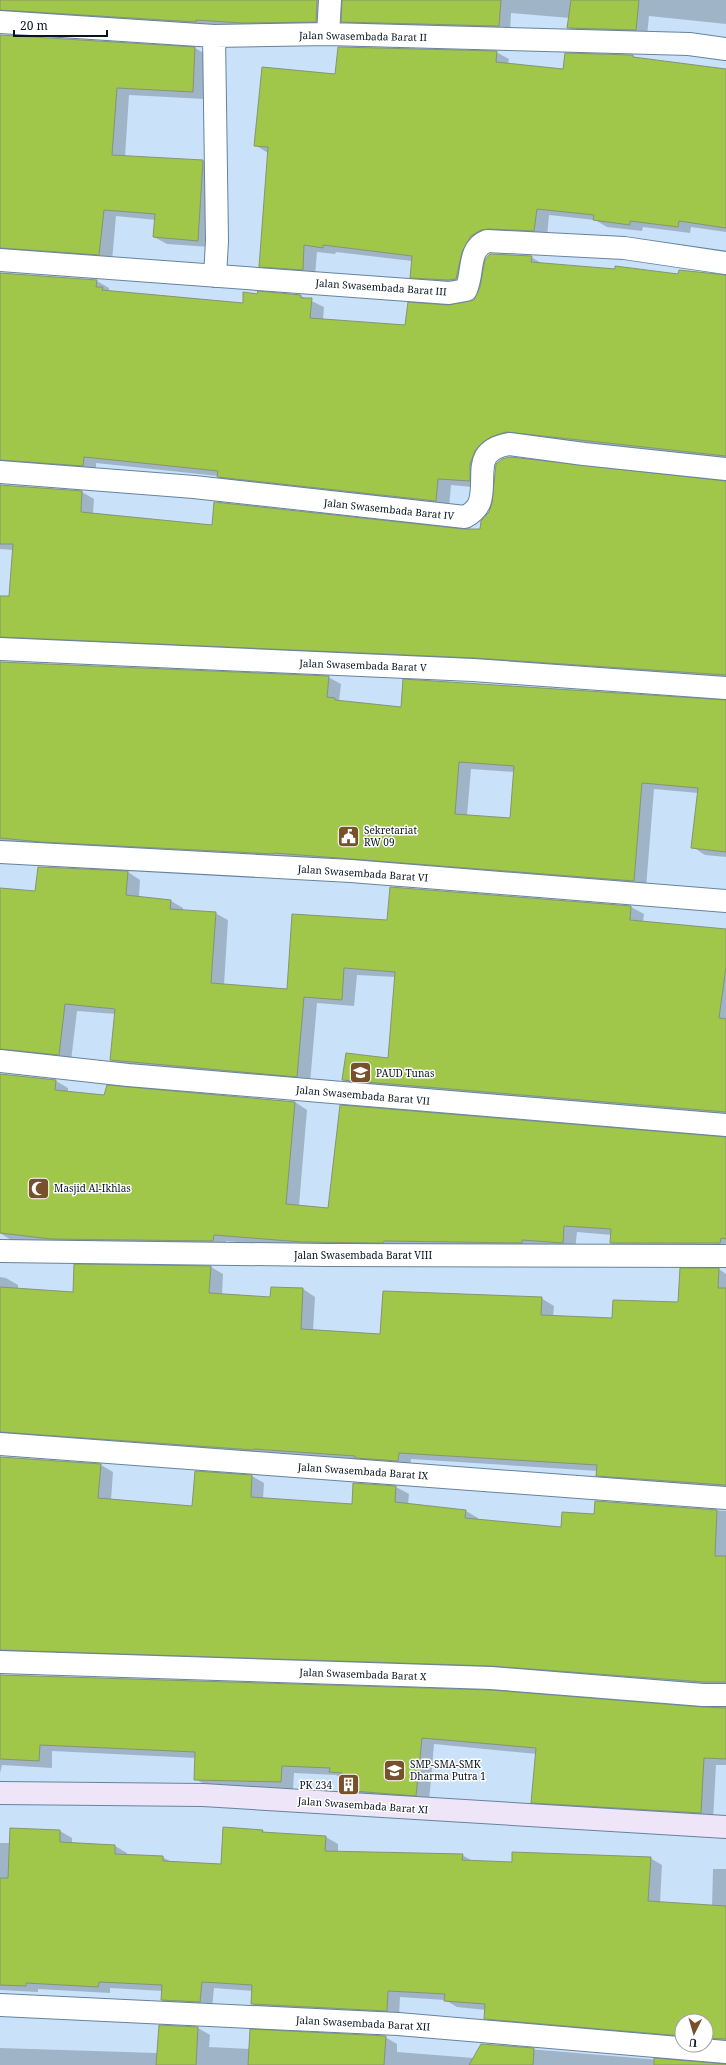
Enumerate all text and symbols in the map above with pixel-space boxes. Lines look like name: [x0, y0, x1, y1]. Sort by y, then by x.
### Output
scale bar: [14, 12, 107, 38]
text: 20 m: [20, 17, 48, 34]
street label: Jalan Swasembada Barat II: [298, 28, 427, 44]
street label: Jalan Swasembada Barat III: [314, 275, 447, 299]
street label: Jalan Swasembada Barat IV: [322, 495, 455, 523]
street label: Jalan Swasembada Barat V: [298, 656, 427, 674]
public building icon: Sekretariat RW 09: [335, 823, 361, 849]
place label: Sekretariat RW 09: [364, 823, 417, 849]
street label: Jalan Swasembada Barat VI: [296, 861, 429, 885]
school or university icon: PAUD Tunas: [348, 1060, 374, 1086]
place label: PAUD Tunas: [376, 1066, 435, 1080]
street label: Jalan Swasembada Barat VII: [294, 1082, 431, 1108]
mosque icon: Masjid Al-Ikhlas: [26, 1175, 52, 1201]
place label: Masjid Al-Ikhlas: [54, 1181, 131, 1195]
street label: Jalan Swasembada Barat VIII: [293, 1248, 432, 1262]
street label: Jalan Swasembada Barat IX: [296, 1459, 429, 1483]
street label: Jalan Swasembada Barat X: [298, 1665, 427, 1683]
school or university icon: SMP-SMA-SMK Dharma Putra 1: [381, 1757, 407, 1783]
place label: SMP-SMA-SMK Dharma Putra 1: [410, 1757, 486, 1783]
building icon: PK 234: [335, 1772, 361, 1798]
place label: PK 234: [300, 1778, 332, 1792]
street label: Jalan Swasembada Barat XI: [296, 1793, 429, 1817]
street label: Jalan Swasembada Barat XII: [295, 2012, 431, 2034]
north arrow: [674, 2013, 714, 2053]
text: U: [688, 2036, 698, 2051]

